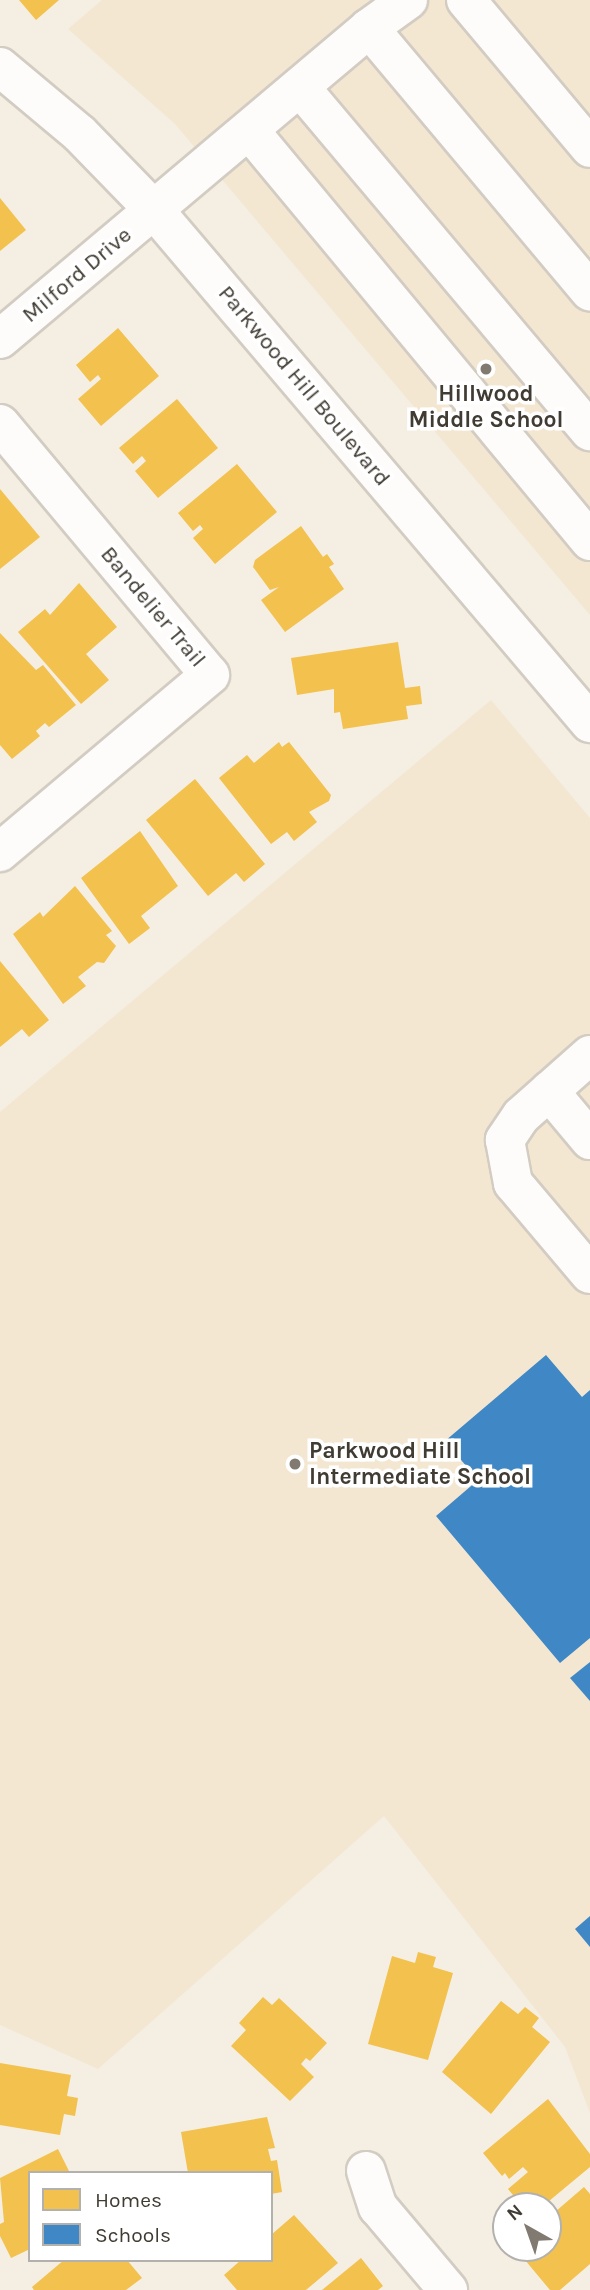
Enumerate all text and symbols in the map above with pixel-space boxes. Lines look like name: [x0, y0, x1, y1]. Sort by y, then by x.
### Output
street label: Milford Drive: [17, 221, 137, 329]
street label: Parkwood Hill Boulevard: [212, 280, 396, 492]
marker: Hillwood Middle School: [478, 361, 494, 377]
place label: Hillwood Middle School: [408, 380, 564, 434]
street label: Bandelier Trail: [94, 541, 212, 673]
place label: Parkwood Hill Intermediate School: [309, 1437, 531, 1491]
marker: Parkwood Hill Intermediate School: [287, 1456, 303, 1472]
legend: [28, 2171, 273, 2262]
text: Homes: [95, 2188, 162, 2212]
north arrow: [492, 2192, 562, 2262]
text: N: [502, 2200, 527, 2225]
text: Schools: [95, 2223, 171, 2247]

